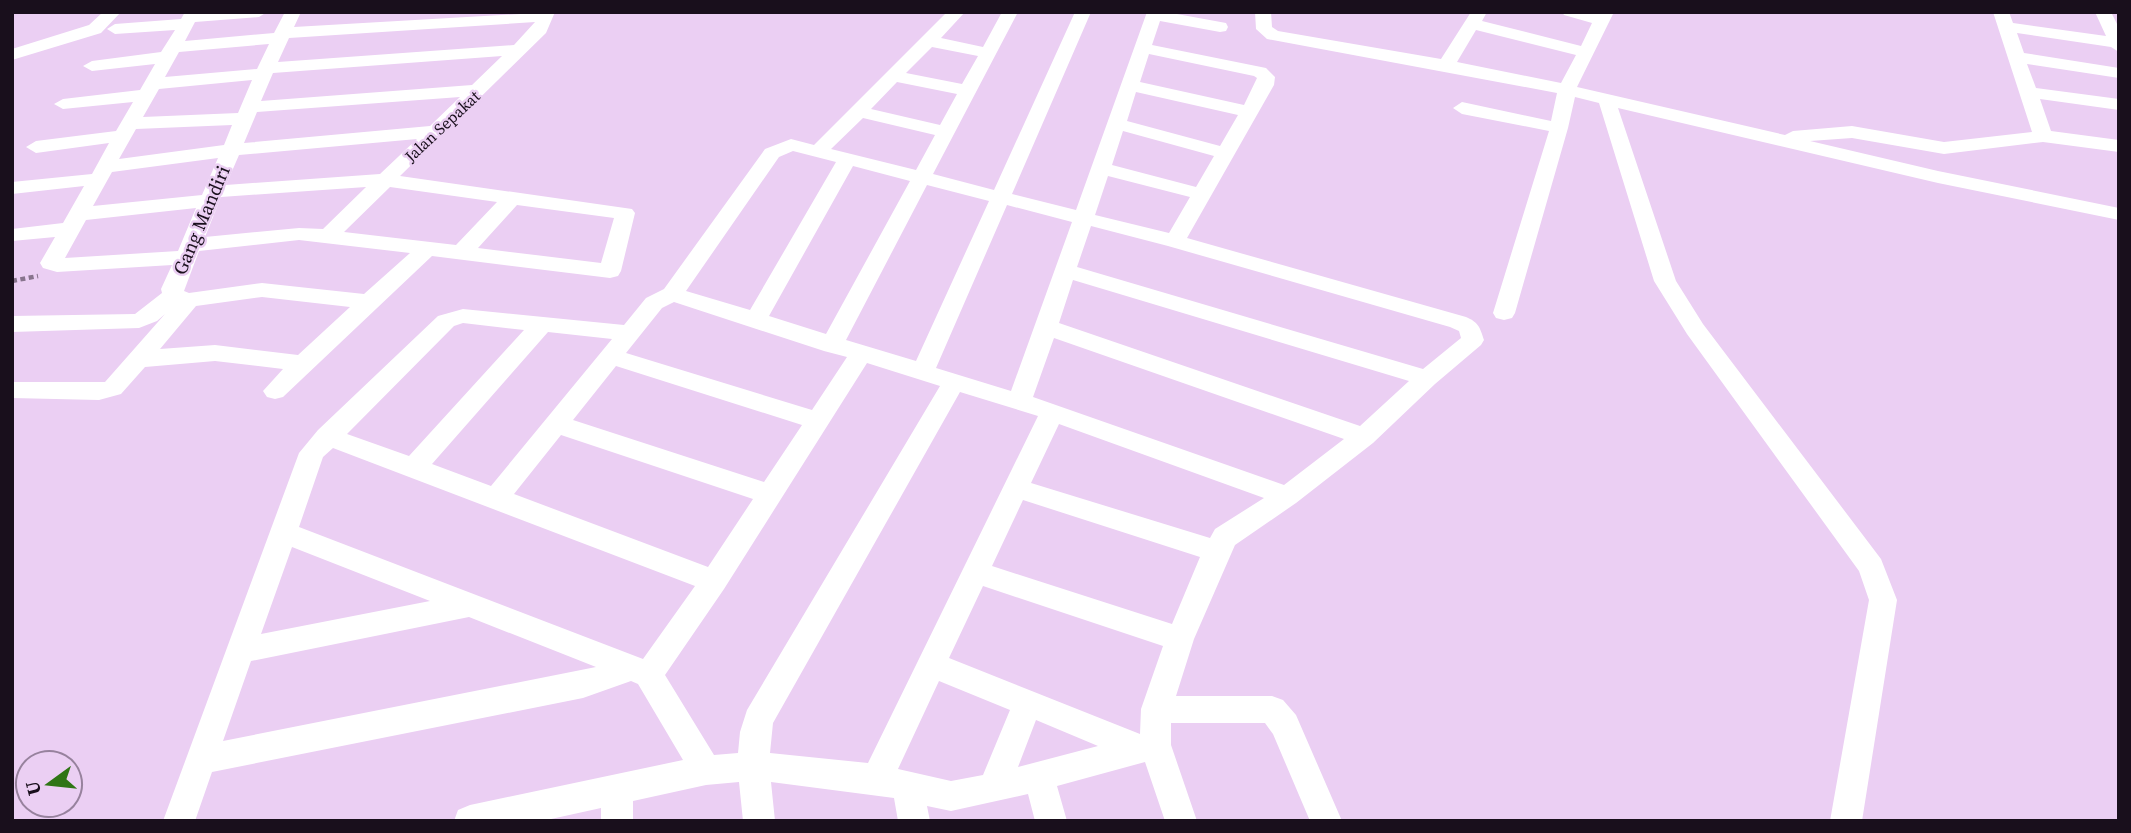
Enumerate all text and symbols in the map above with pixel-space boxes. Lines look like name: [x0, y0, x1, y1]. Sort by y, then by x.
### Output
street label: Jalan Sepakat: [399, 85, 485, 167]
street label: Gang Mandiri: [166, 161, 236, 279]
north arrow: [14, 749, 84, 819]
text: U: [18, 778, 47, 798]

